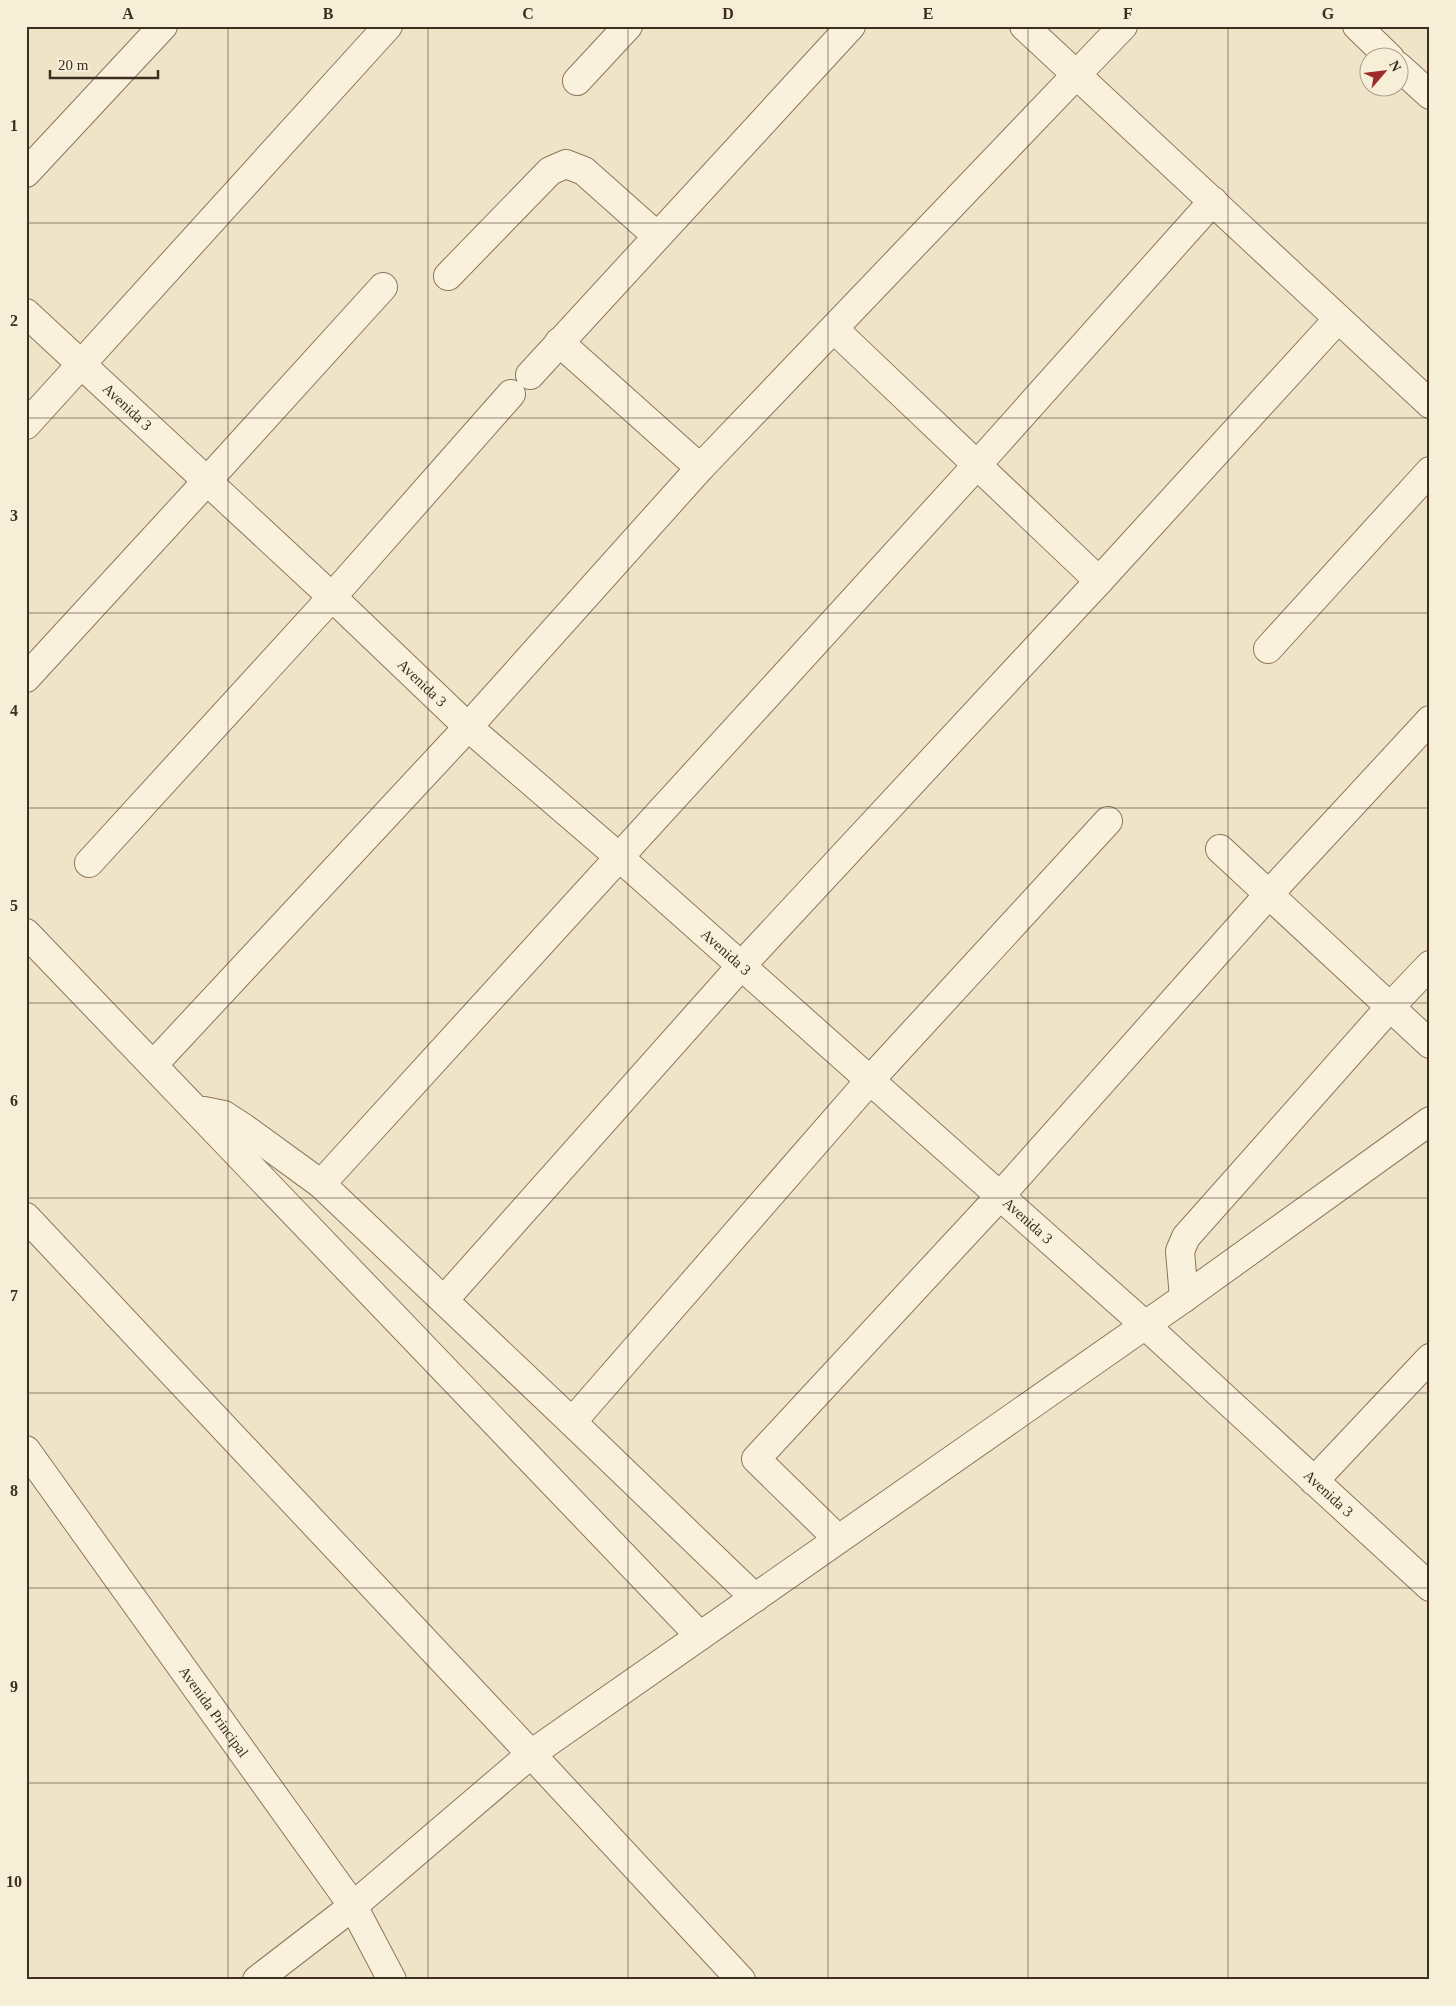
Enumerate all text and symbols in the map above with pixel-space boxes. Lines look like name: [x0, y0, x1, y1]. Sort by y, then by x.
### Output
text: A: [122, 5, 134, 22]
text: B: [323, 5, 334, 22]
text: C: [522, 5, 534, 22]
text: D: [722, 5, 734, 22]
text: E: [923, 5, 933, 22]
text: F: [1123, 5, 1133, 22]
text: G: [1322, 5, 1335, 22]
scale bar: [50, 48, 158, 80]
north arrow: [1358, 48, 1408, 98]
text: 20 m: [58, 57, 89, 73]
text: N: [1386, 58, 1404, 74]
text: 1: [10, 117, 18, 134]
text: 2: [10, 312, 18, 329]
street label: Avenida 3: [99, 380, 155, 433]
text: 3: [10, 507, 18, 524]
street label: Avenida 3: [394, 656, 450, 710]
text: 4: [10, 702, 18, 719]
text: 5: [10, 897, 18, 914]
street label: Avenida 3: [698, 926, 754, 978]
text: 6: [10, 1092, 18, 1109]
street label: Avenida 3: [1000, 1194, 1056, 1247]
text: 7: [10, 1287, 18, 1304]
street label: Avenida 3: [1300, 1467, 1356, 1520]
text: 8: [10, 1482, 18, 1499]
street label: Avenida Principal: [176, 1663, 252, 1760]
text: 9: [10, 1678, 18, 1695]
text: 10: [6, 1873, 22, 1890]

